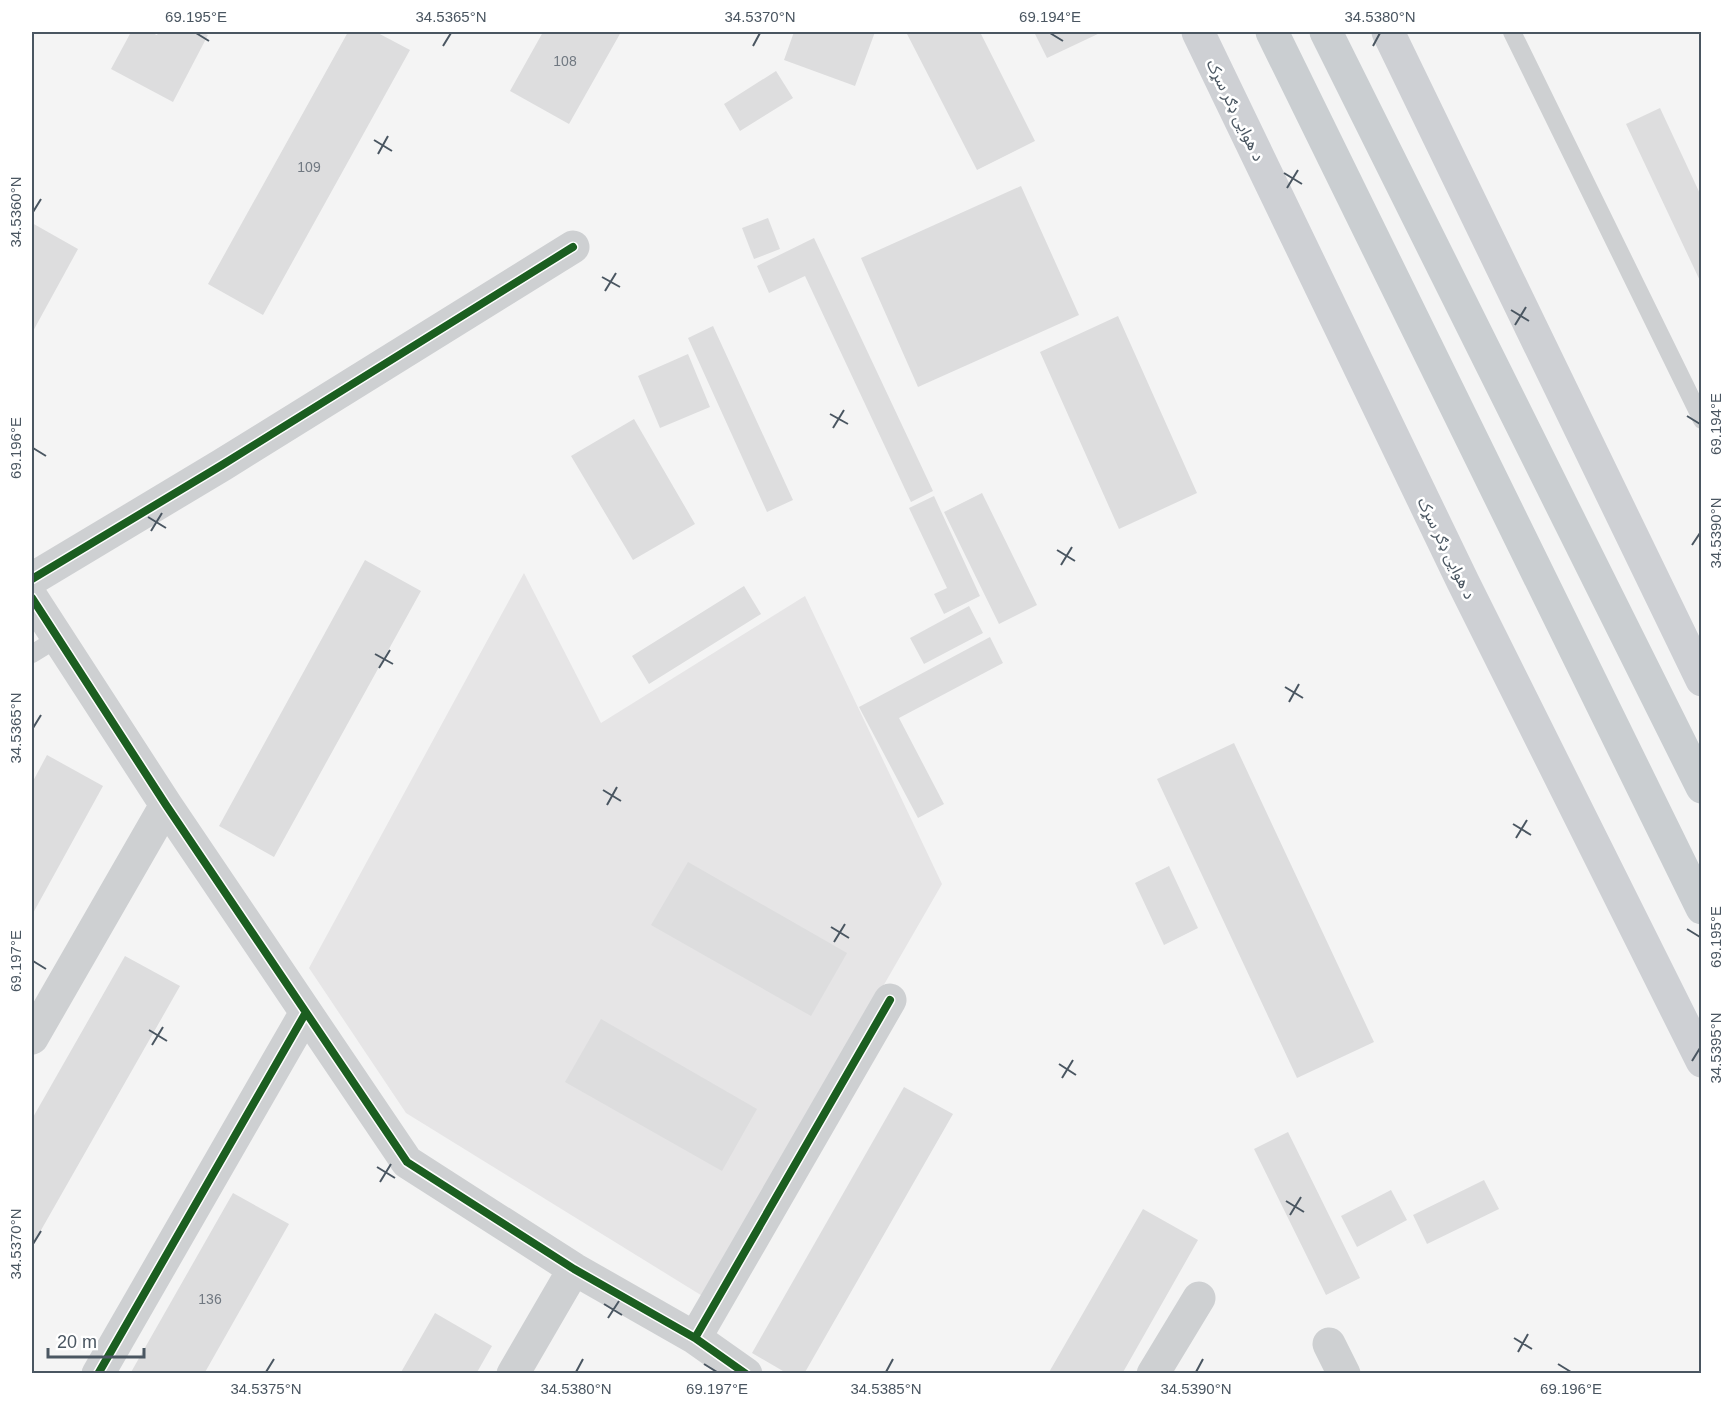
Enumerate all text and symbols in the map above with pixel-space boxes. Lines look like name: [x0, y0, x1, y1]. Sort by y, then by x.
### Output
text: 69.195°E: [165, 8, 227, 25]
text: 34.5365°N: [415, 8, 487, 25]
text: 34.5370°N: [724, 8, 796, 25]
text: 69.194°E: [1019, 8, 1081, 25]
text: 34.5380°N: [1344, 8, 1416, 25]
house number: 108: [553, 53, 577, 69]
street label: د هوایی ډګر سړک: [1203, 57, 1267, 164]
house number: 109: [297, 159, 321, 175]
text: 34.5360°N: [7, 176, 24, 248]
text: 69.194°E: [1707, 393, 1724, 455]
text: 69.196°E: [7, 417, 24, 479]
street label: د هوایی ډګر سړک: [1414, 495, 1478, 602]
text: 34.5390°N: [1707, 497, 1724, 569]
text: 34.5365°N: [7, 692, 24, 764]
text: 69.195°E: [1707, 906, 1724, 968]
text: 69.197°E: [7, 930, 24, 992]
text: 34.5395°N: [1707, 1012, 1724, 1084]
text: 34.5370°N: [7, 1208, 24, 1280]
house number: 136: [198, 1291, 222, 1307]
scale bar: [48, 1321, 144, 1359]
text: 20 m: [57, 1332, 97, 1352]
text: 34.5375°N: [230, 1380, 302, 1397]
text: 34.5380°N: [540, 1380, 612, 1397]
text: 69.197°E: [686, 1380, 748, 1397]
text: 34.5385°N: [850, 1380, 922, 1397]
text: 34.5390°N: [1160, 1380, 1232, 1397]
text: 69.196°E: [1540, 1380, 1602, 1397]

